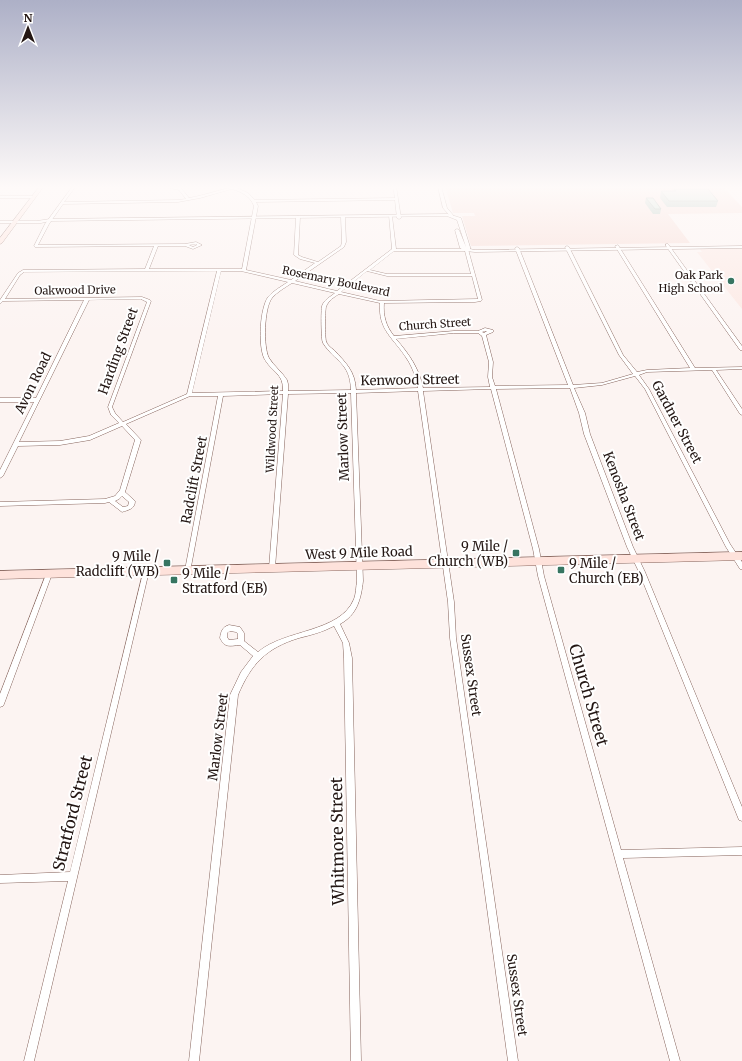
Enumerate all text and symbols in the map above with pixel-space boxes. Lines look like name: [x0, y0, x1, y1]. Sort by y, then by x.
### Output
north arrow: [8, 8, 48, 48]
text: N: [24, 11, 33, 25]
street label: Rosemary Boulevard: [281, 263, 391, 299]
place label: Oak Park High School: [659, 268, 724, 295]
marker: Oak Park High School: [726, 276, 736, 286]
street label: Oakwood Drive: [34, 282, 116, 298]
street label: Harding Street: [94, 305, 142, 397]
street label: Church Street: [398, 314, 472, 334]
street label: Avon Road: [10, 349, 55, 417]
street label: Kenwood Street: [360, 371, 460, 389]
street label: Gardner Street: [648, 378, 706, 466]
street label: Wildwood Street: [263, 384, 281, 474]
street label: Marlow Street: [333, 393, 353, 481]
street label: Radclift Street: [177, 435, 211, 525]
street label: Kenosha Street: [599, 449, 649, 543]
place label: 9 Mile / Church (WB): [428, 538, 508, 570]
street label: West 9 Mile Road: [304, 543, 413, 563]
place label: 9 Mile / Radclift (WB): [76, 548, 159, 580]
marker: 9 Mile / Church (WB): [511, 548, 521, 558]
place label: 9 Mile / Church (EB): [569, 555, 644, 587]
marker: 9 Mile / Radclift (WB): [162, 558, 172, 568]
place label: 9 Mile / Stratford (EB): [182, 565, 267, 597]
marker: 9 Mile / Church (EB): [556, 565, 566, 575]
marker: 9 Mile / Stratford (EB): [169, 575, 179, 585]
street label: Sussex Street: [457, 633, 485, 717]
street label: Church Street: [565, 642, 613, 749]
street label: Marlow Street: [204, 692, 232, 782]
street label: Stratford Street: [48, 752, 96, 873]
street label: Whitmore Street: [326, 776, 348, 906]
street label: Sussex Street: [503, 953, 531, 1037]

